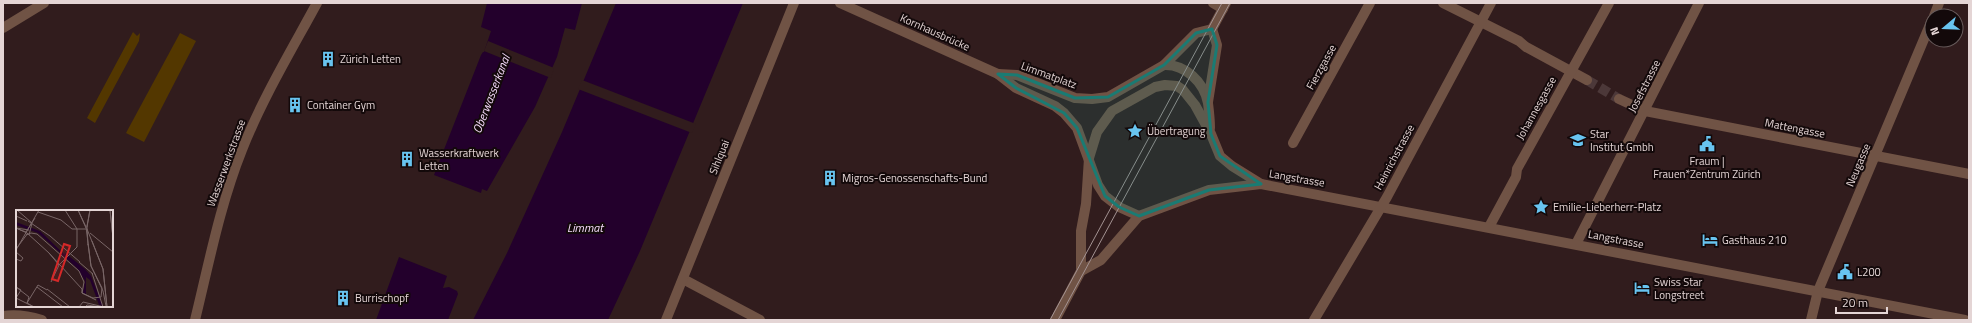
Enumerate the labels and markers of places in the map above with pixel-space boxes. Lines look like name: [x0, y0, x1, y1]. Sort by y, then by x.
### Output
building icon: Zürich Letten: [319, 50, 337, 68]
place label: Zürich Letten: [340, 51, 401, 67]
building icon: Container Gym: [286, 96, 304, 114]
place label: Container Gym: [307, 97, 375, 113]
place icon: Übertragung: [1126, 122, 1144, 140]
place label: Übertragung: [1147, 123, 1206, 139]
place label: Star Institut Gmbh: [1590, 126, 1654, 155]
school or university icon: Star Institut Gmbh: [1569, 131, 1587, 149]
public building icon: Fraum | Frauen*Zentrum Zürich: [1698, 135, 1716, 153]
place label: Wasserkraftwerk Letten: [419, 145, 499, 174]
building icon: Wasserkraftwerk Letten: [398, 150, 416, 168]
place label: Fraum | Frauen*Zentrum Zürich: [1653, 153, 1761, 182]
building icon: Migros-Genossenschafts-Bund: [821, 169, 839, 187]
place label: Migros-Genossenschafts-Bund: [842, 170, 988, 186]
place icon: Emilie-Lieberherr-Platz: [1532, 198, 1550, 216]
place label: Emilie-Lieberherr-Platz: [1553, 199, 1661, 215]
hotel icon: Gasthaus 210: [1701, 231, 1719, 249]
place label: Gasthaus 210: [1722, 232, 1787, 248]
public building icon: L200: [1836, 263, 1854, 281]
place label: L200: [1857, 264, 1881, 280]
place label: Swiss Star Longstreet: [1654, 274, 1704, 303]
hotel icon: Swiss Star Longstreet: [1633, 279, 1651, 297]
building icon: Burrischopf: [334, 289, 352, 307]
place label: Burrischopf: [355, 290, 409, 306]

